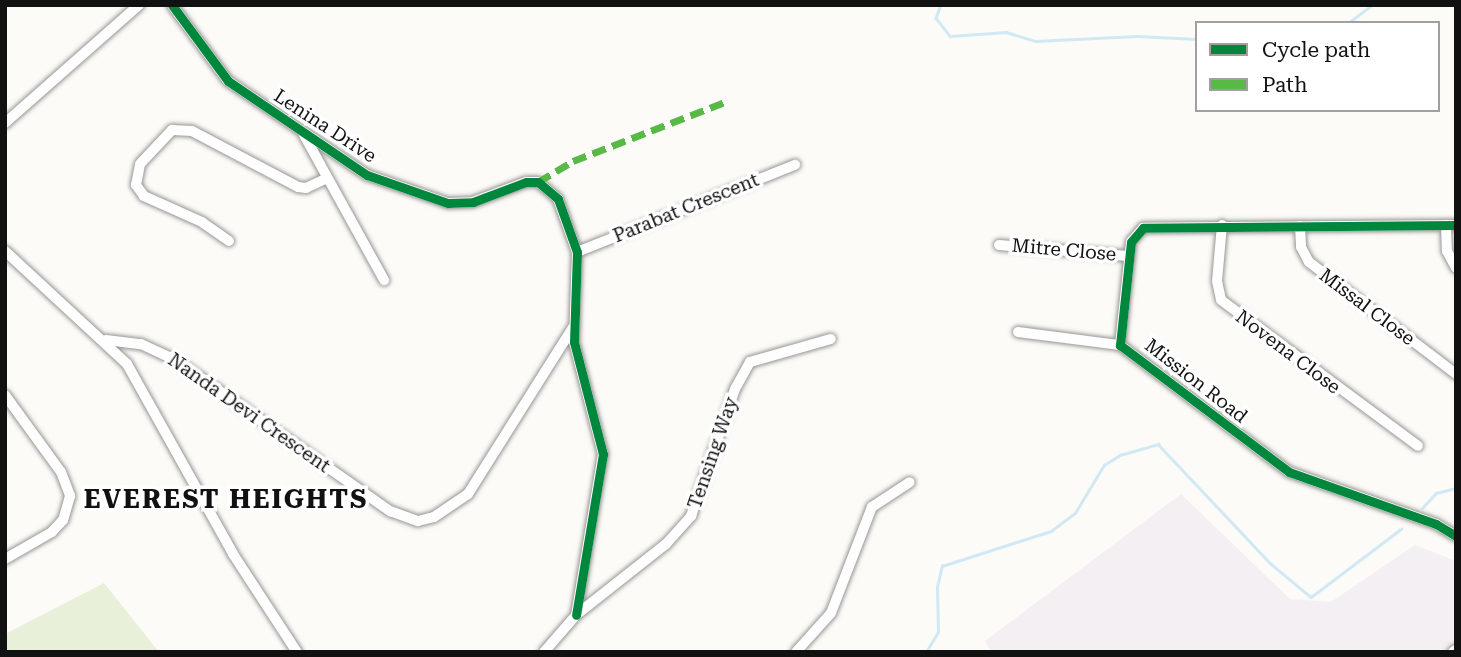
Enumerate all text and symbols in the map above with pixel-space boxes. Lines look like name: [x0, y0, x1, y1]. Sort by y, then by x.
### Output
legend: [1195, 21, 1440, 112]
text: Cycle path: [1262, 38, 1370, 62]
text: Path: [1262, 73, 1308, 97]
street label: Lenina Drive: [269, 84, 381, 168]
street label: Parabat Crescent: [610, 168, 762, 248]
street label: Mitre Close: [1011, 234, 1117, 266]
street label: Missal Close: [1315, 264, 1419, 350]
street label: Novena Close: [1231, 305, 1345, 399]
street label: Mission Road: [1140, 334, 1252, 428]
street label: Nanda Devi Crescent: [164, 348, 334, 478]
street label: Tensing Way: [683, 394, 743, 512]
district label: EVEREST HEIGHTS: [86, 484, 366, 516]

